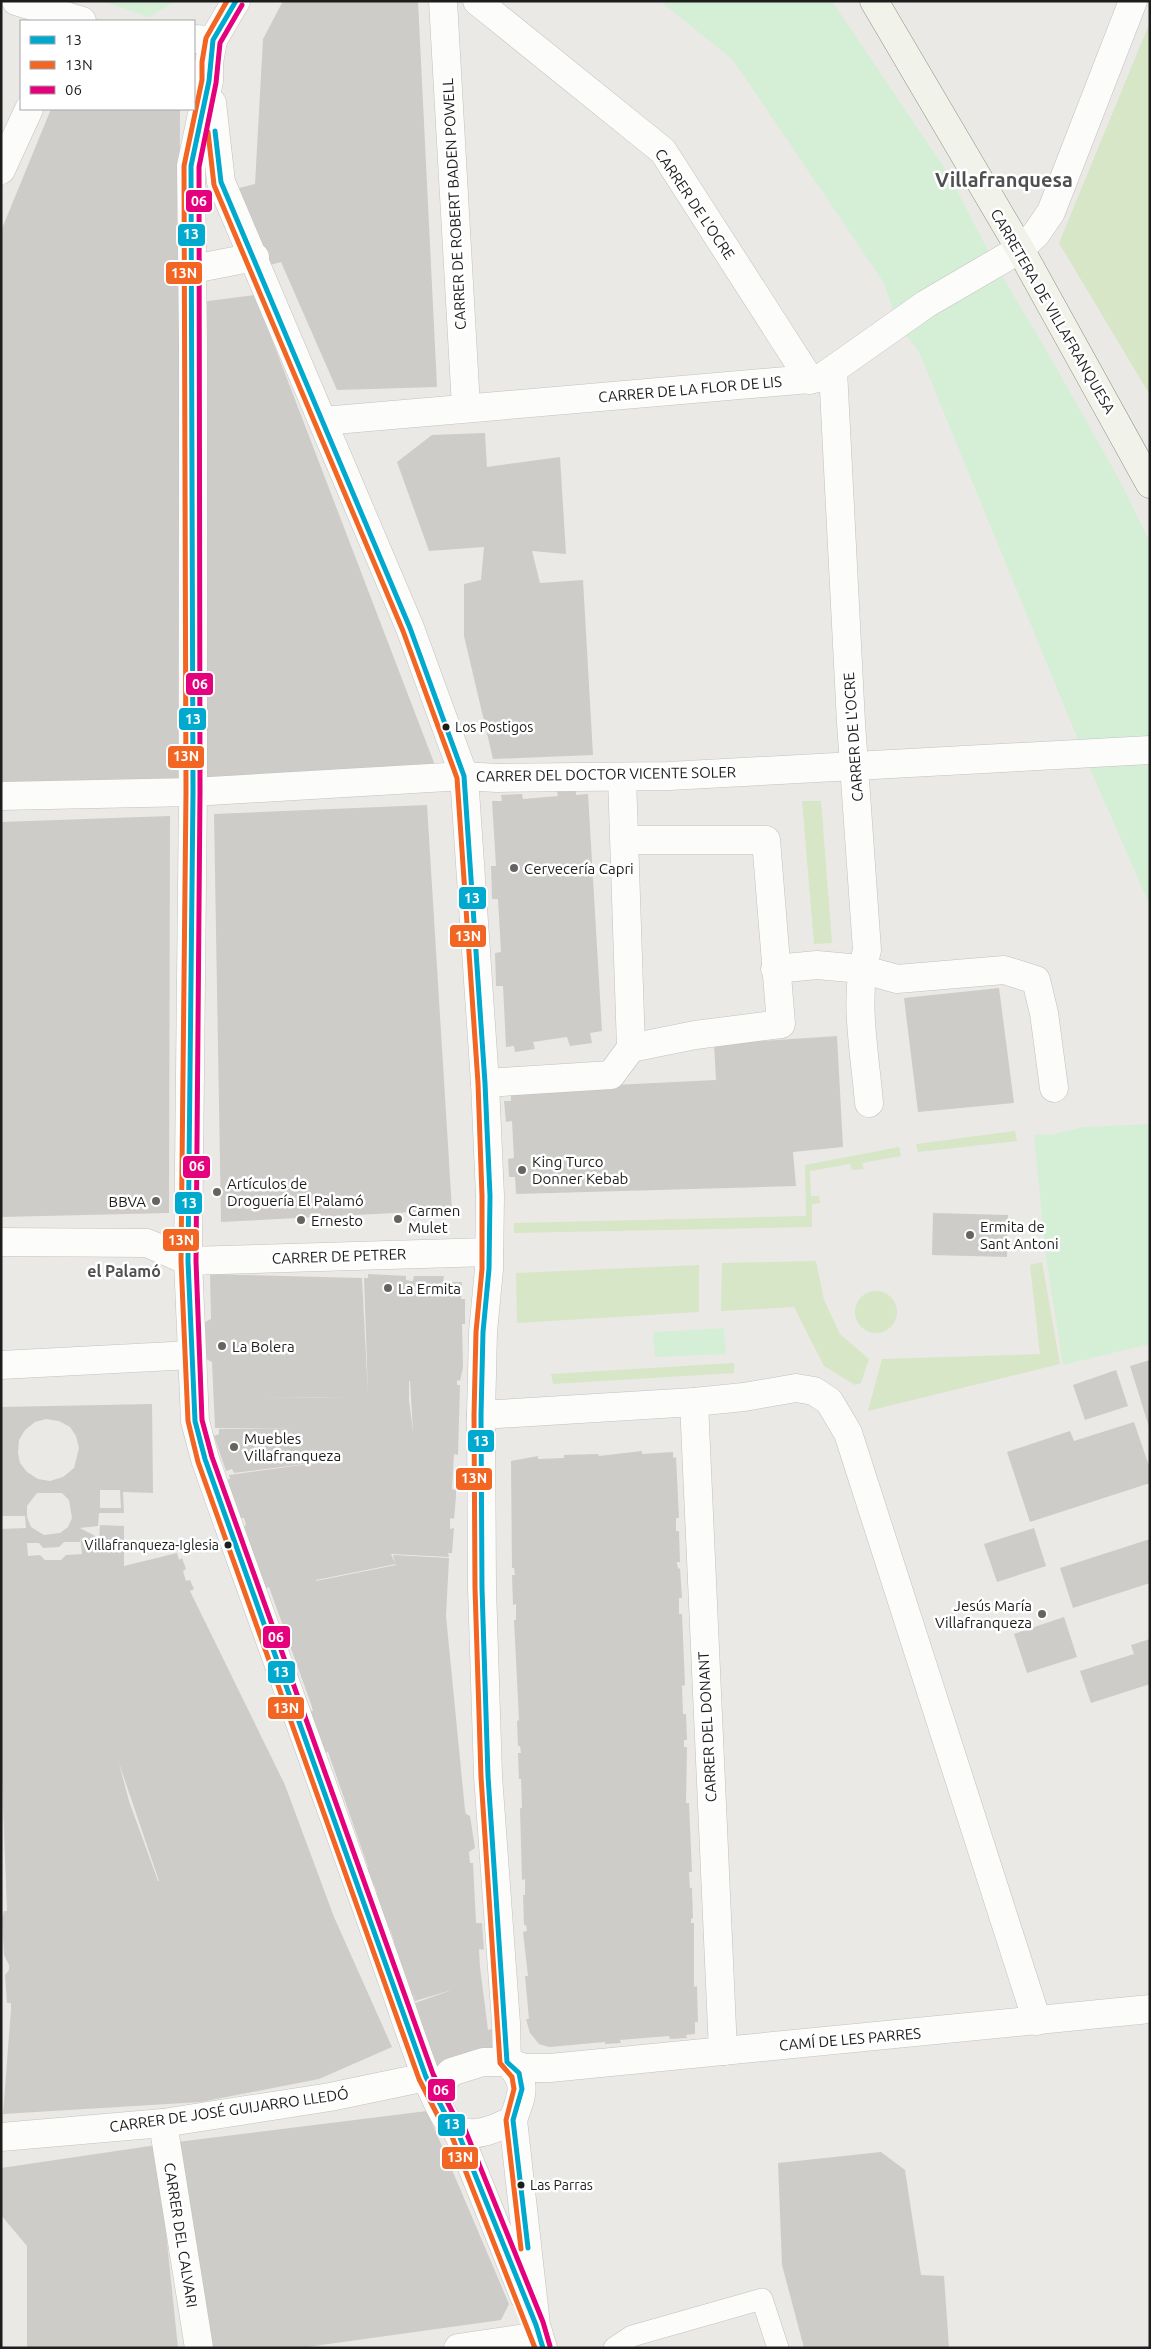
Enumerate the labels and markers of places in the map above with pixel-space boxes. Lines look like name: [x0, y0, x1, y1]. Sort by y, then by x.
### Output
place label: Los Postigos: [455, 719, 533, 735]
marker: Los Postigos: [441, 722, 451, 732]
place label: Cervecería Capri: [524, 860, 634, 877]
marker: Cervecería Capri: [508, 862, 520, 874]
place label: King Turco Donner Kebab: [532, 1153, 628, 1187]
marker: King Turco Donner Kebab: [516, 1164, 528, 1176]
place label: Artículos de Droguería El Palamó: [227, 1175, 364, 1209]
marker: Artículos de Droguería El Palamó: [211, 1186, 223, 1198]
place label: BBVA: [109, 1193, 146, 1210]
marker: BBVA: [150, 1195, 162, 1207]
place label: Carmen Mulet: [408, 1202, 460, 1236]
place label: Ernesto: [311, 1212, 363, 1229]
marker: Carmen Mulet: [392, 1213, 404, 1225]
marker: Ernesto: [295, 1214, 307, 1226]
place label: Ermita de Sant Antoni: [980, 1218, 1059, 1252]
marker: Ermita de Sant Antoni: [964, 1229, 976, 1241]
place label: La Ermita: [398, 1280, 461, 1297]
marker: La Ermita: [382, 1282, 394, 1294]
place label: La Bolera: [232, 1338, 295, 1355]
marker: La Bolera: [216, 1340, 228, 1352]
place label: Muebles Villafranqueza: [244, 1430, 341, 1464]
marker: Muebles Villafranqueza: [228, 1441, 240, 1453]
place label: Villafranqueza-Iglesia: [85, 1537, 219, 1553]
marker: Villafranqueza-Iglesia: [223, 1540, 233, 1550]
place label: Jesús María Villafranqueza: [935, 1597, 1032, 1631]
marker: Jesús María Villafranqueza: [1036, 1608, 1048, 1620]
place label: Las Parras: [530, 2177, 593, 2193]
marker: Las Parras: [516, 2180, 526, 2190]

